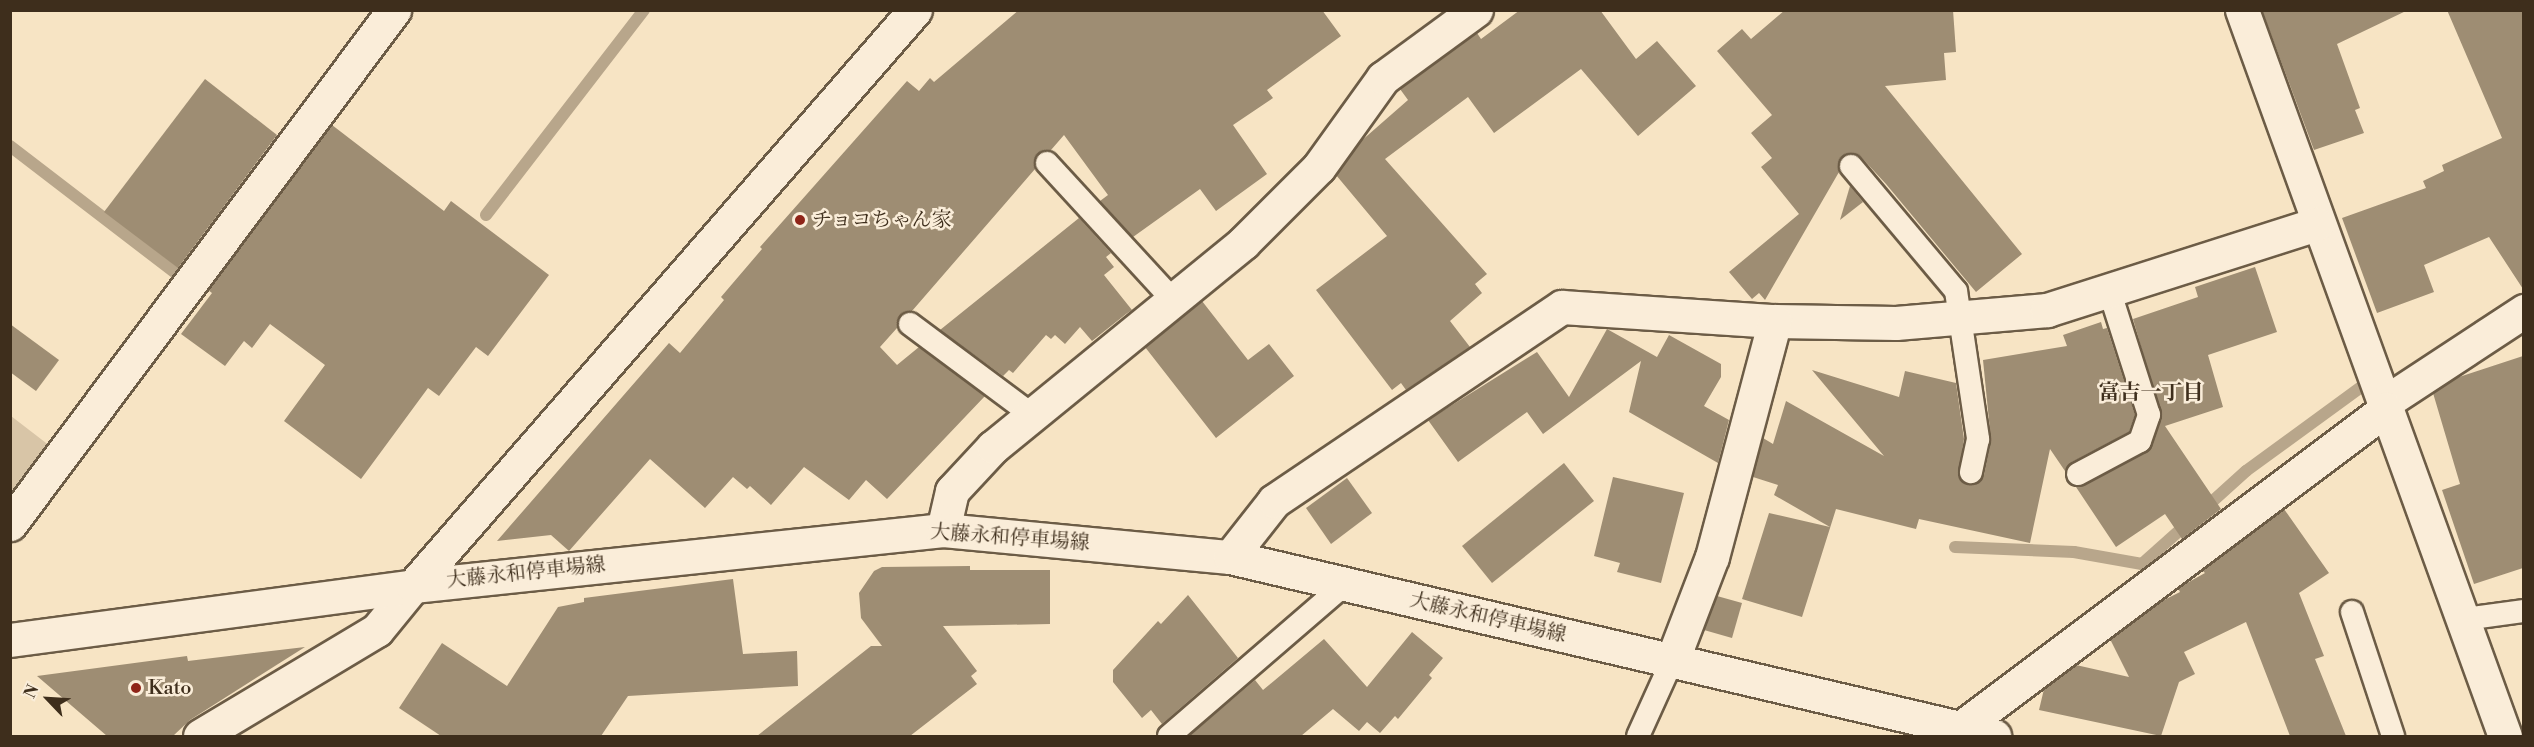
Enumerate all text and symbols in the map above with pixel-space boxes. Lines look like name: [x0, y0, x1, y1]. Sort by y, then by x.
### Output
place label: チョコちゃん家: [812, 208, 952, 232]
marker: チョコちゃん家: [793, 213, 807, 227]
district label: 富吉一丁目: [2099, 380, 2203, 406]
street label: 大藤永和停車場線: [929, 520, 1091, 556]
street label: 大藤永和停車場線: [445, 553, 607, 593]
street label: 大藤永和停車場線: [1407, 588, 1569, 648]
north arrow: [18, 669, 78, 729]
place label: Kato: [148, 676, 192, 700]
text: N: [20, 681, 43, 701]
marker: Kato: [129, 681, 143, 695]

